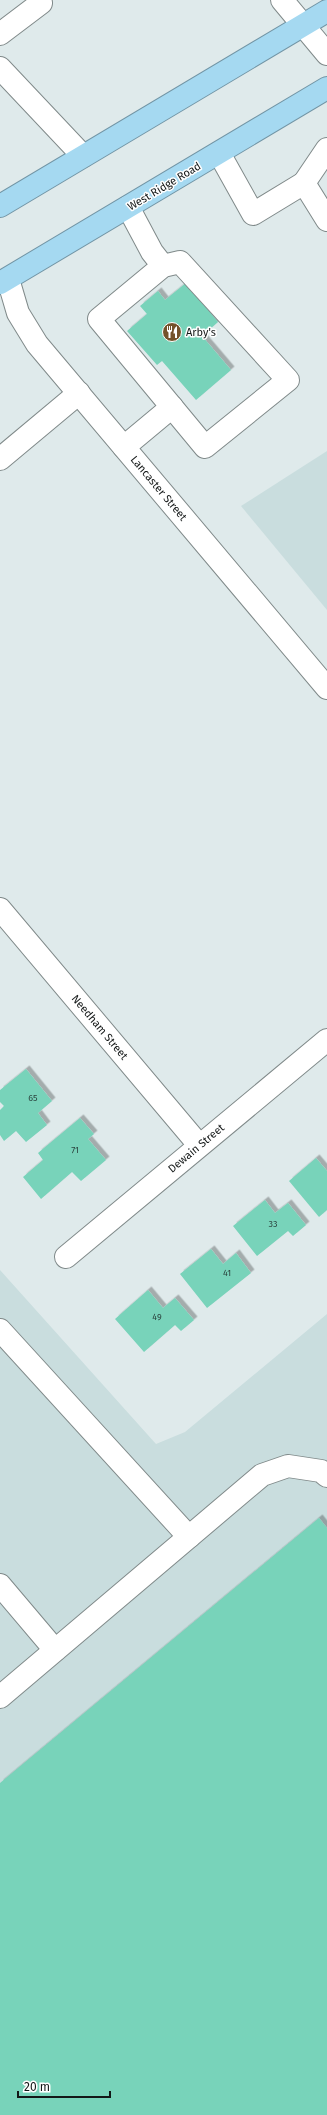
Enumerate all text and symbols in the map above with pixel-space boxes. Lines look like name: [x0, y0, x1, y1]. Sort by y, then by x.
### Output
street label: West Ridge Road: [125, 159, 203, 213]
restaurant icon: Arby's: [161, 321, 183, 343]
place label: Arby's: [186, 326, 216, 339]
street label: Lancaster Street: [128, 453, 190, 523]
street label: Needham Street: [69, 992, 131, 1062]
house number: 65: [28, 1093, 38, 1103]
street label: Dewain Street: [166, 1121, 227, 1176]
house number: 71: [71, 1145, 79, 1155]
house number: 33: [269, 1219, 277, 1229]
house number: 41: [223, 1268, 231, 1278]
house number: 49: [152, 1312, 162, 1322]
scale bar: [18, 2073, 110, 2099]
text: 20 m: [24, 2080, 50, 2094]

